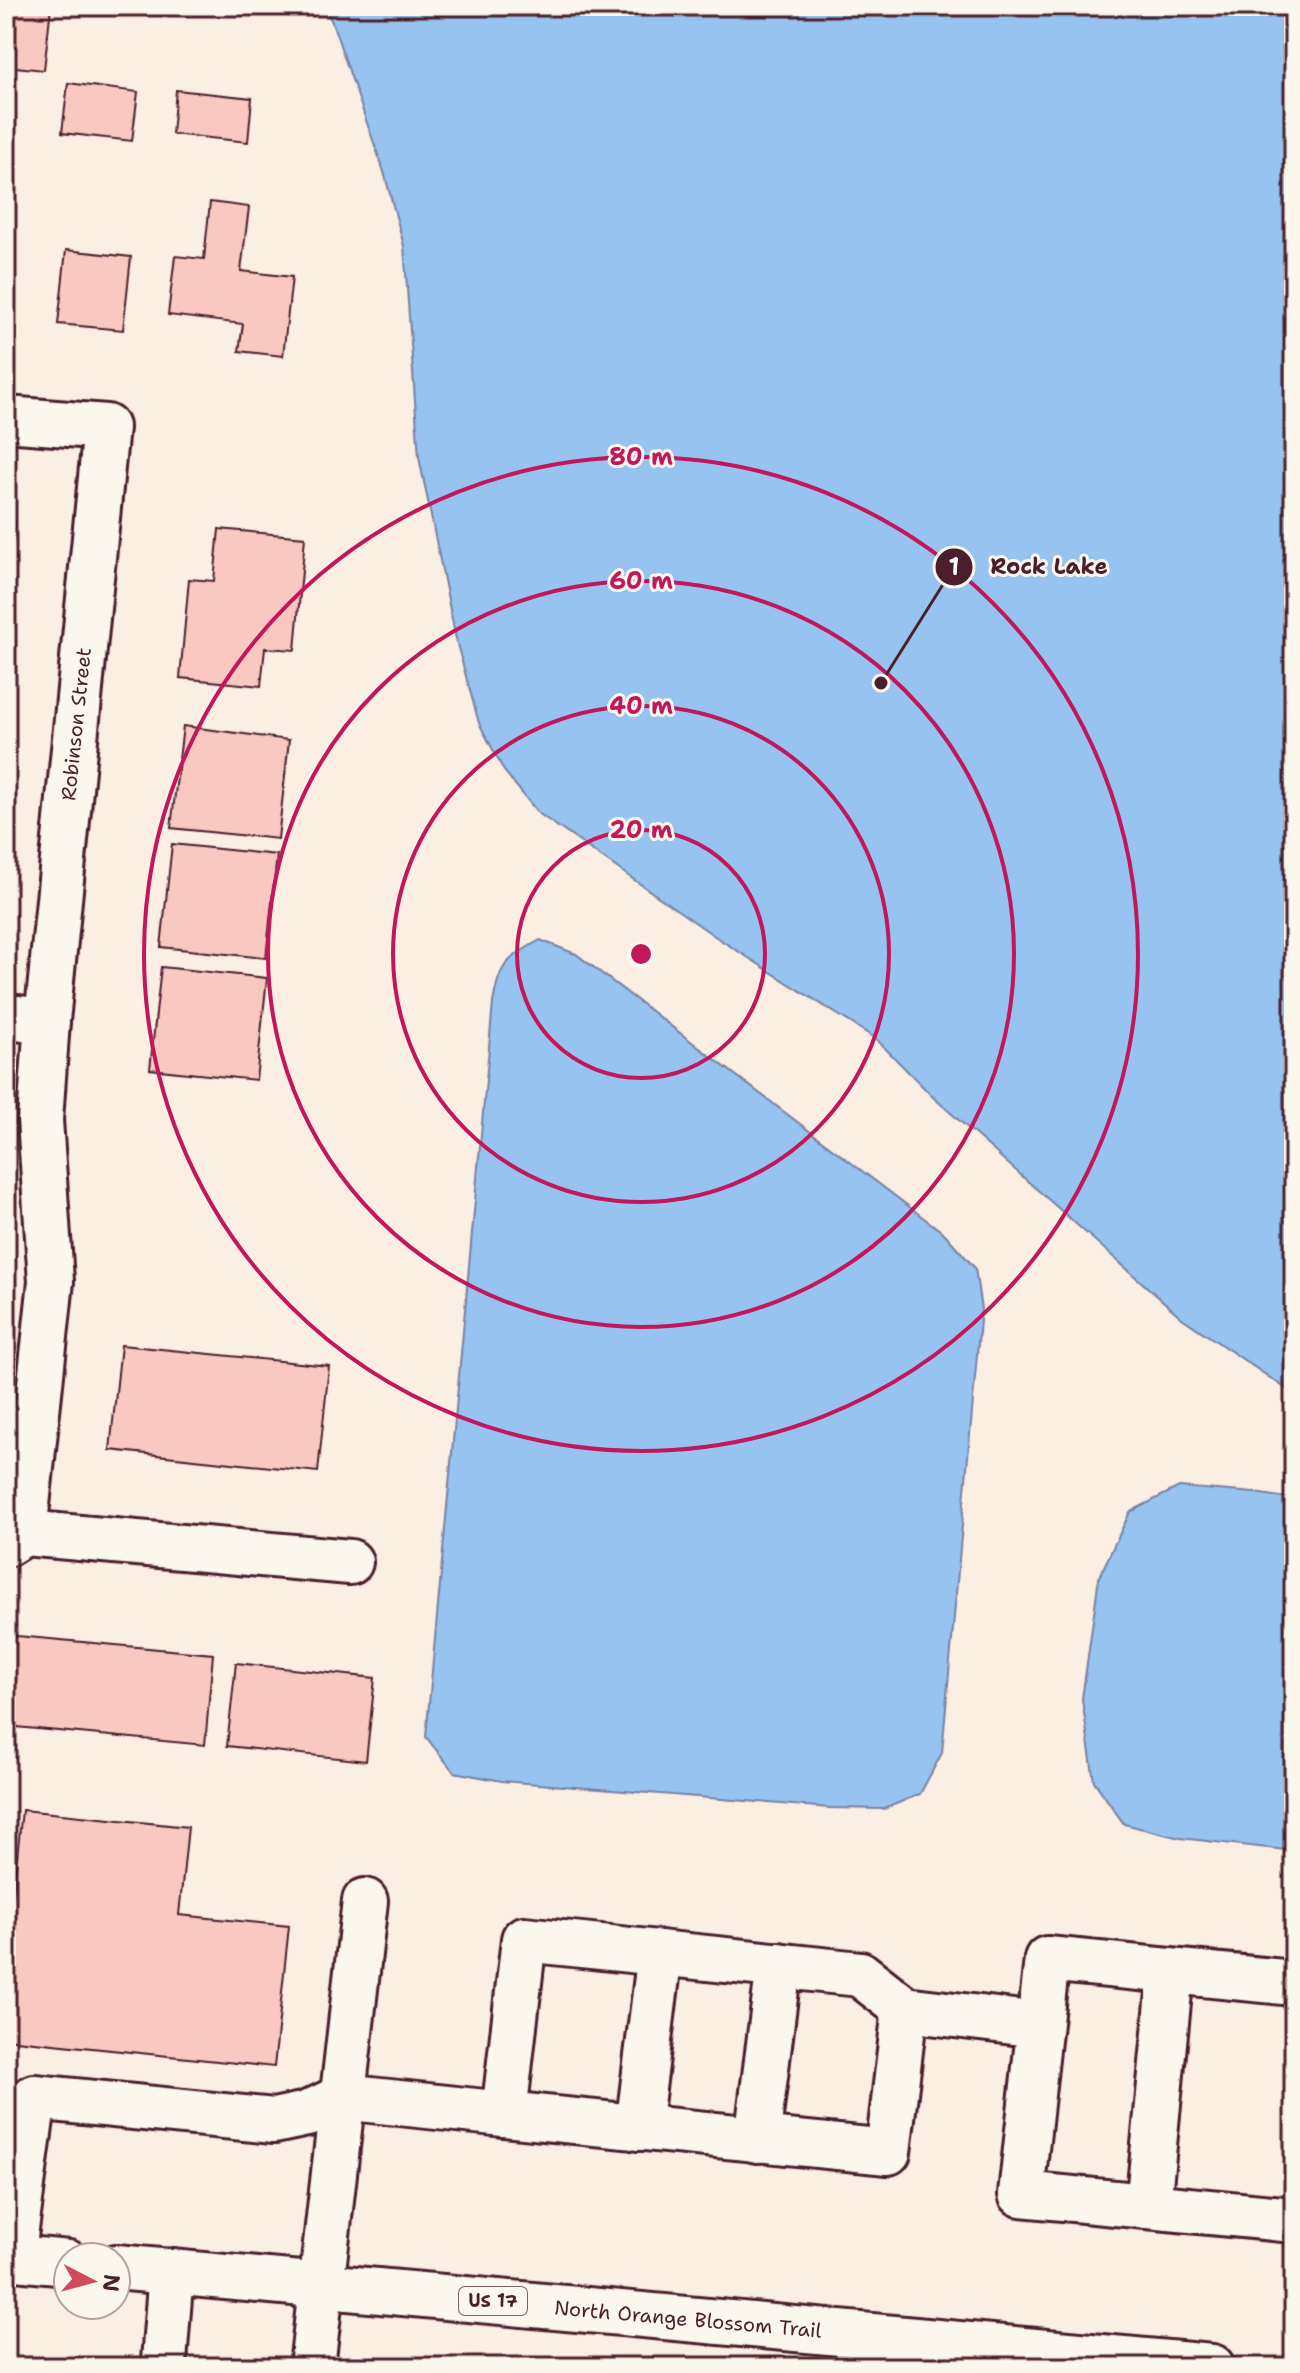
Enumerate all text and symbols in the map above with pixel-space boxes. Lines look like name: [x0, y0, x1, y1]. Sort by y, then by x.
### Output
text: 80 m: [609, 441, 673, 473]
callout: Rock Lake: [934, 544, 1124, 590]
text: 1: [949, 551, 959, 583]
text: Rock Lake: [990, 552, 1108, 581]
text: 60 m: [609, 565, 673, 597]
street label: Robinson Street: [55, 646, 97, 802]
text: 40 m: [609, 690, 673, 722]
text: 20 m: [609, 814, 673, 846]
centre of rings: [627, 940, 655, 968]
north arrow: [52, 2241, 132, 2321]
text: N: [96, 2273, 127, 2293]
road number: US 17: [459, 2287, 527, 2315]
street label: North Orange Blossom Trail: [553, 2294, 823, 2344]

